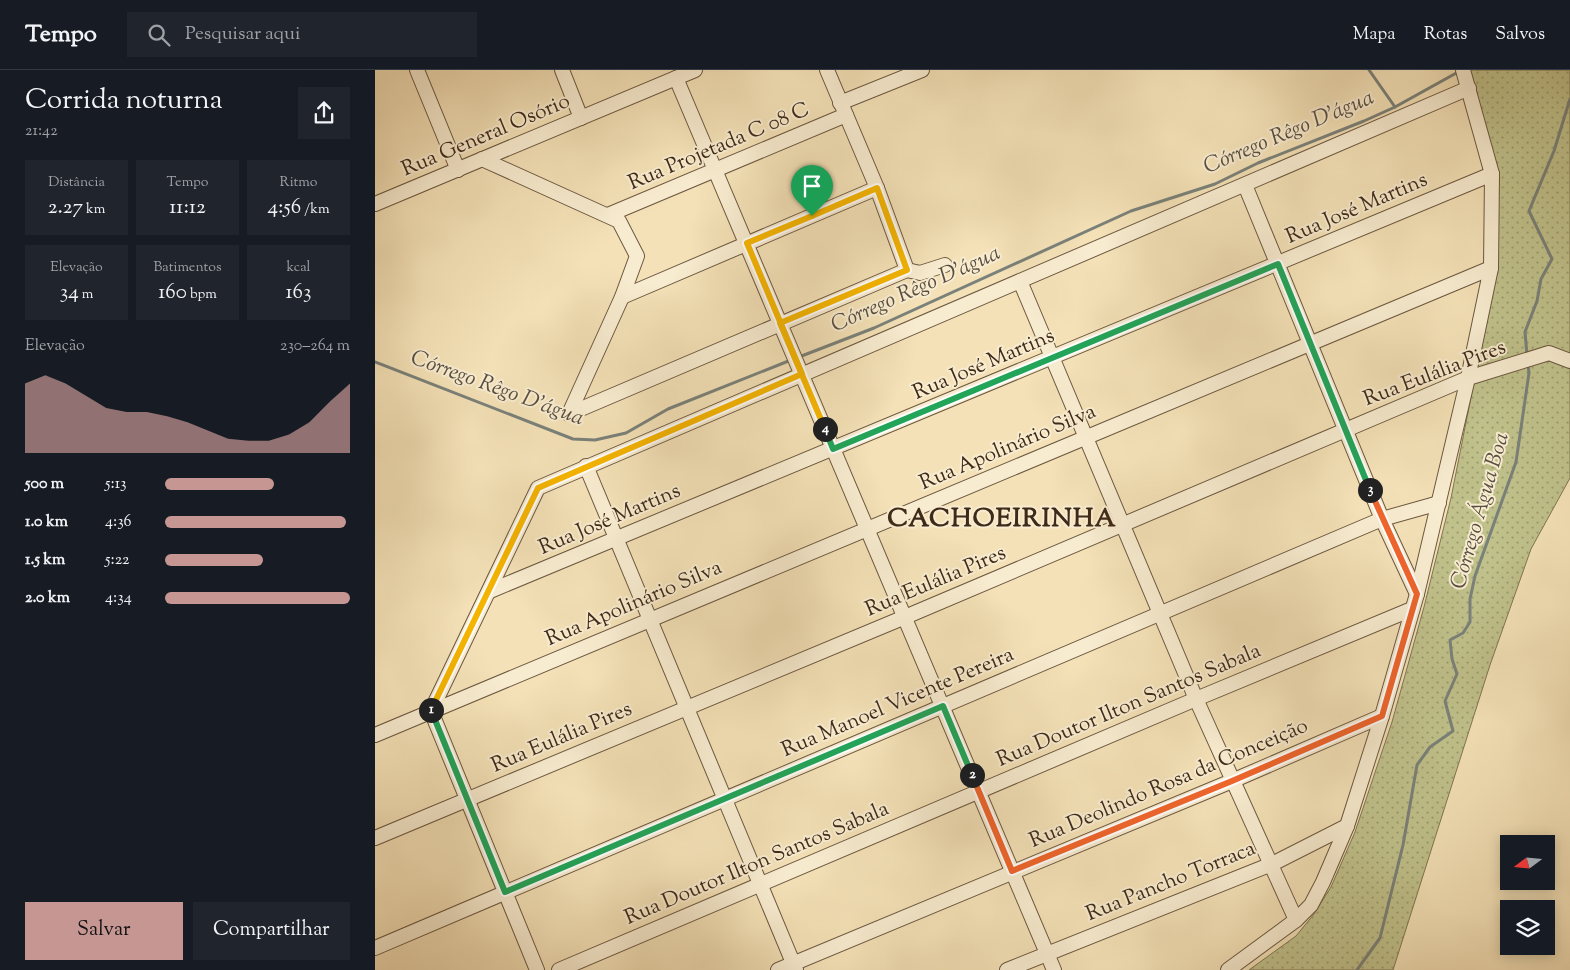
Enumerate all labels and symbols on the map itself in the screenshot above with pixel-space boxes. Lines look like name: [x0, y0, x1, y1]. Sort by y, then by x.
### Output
water label: Córrego Rêgo D'água: [1199, 83, 1379, 183]
street label: Rua General Osório: [397, 87, 575, 185]
street label: Rua Projetada C 08 C: [624, 95, 814, 199]
pin: [791, 165, 833, 216]
street label: Rua José Martins: [1282, 166, 1432, 252]
water label: Córrego Rêgo D'água: [826, 238, 1006, 342]
street label: Rua José Martins: [909, 322, 1059, 408]
street label: Rua Eulália Pires: [1359, 333, 1511, 415]
water label: Córrego Rêgo D'água: [406, 343, 588, 435]
street label: Rua Apolinário Silva: [915, 397, 1101, 499]
pin: 4: [813, 416, 837, 442]
water label: Córrego Água Boa: [1443, 429, 1519, 593]
street label: Rua José Martins: [535, 477, 685, 563]
pin: 3: [1357, 478, 1383, 502]
district label: CACHOEIRINHA: [887, 501, 1117, 538]
street label: Rua Eulália Pires: [861, 539, 1011, 625]
street label: Rua Apolinário Silva: [541, 553, 727, 655]
street label: Rua Doutor Ilton Santos Sabala: [992, 636, 1266, 775]
street label: Rua Manoel Vicente Pereira: [777, 640, 1019, 766]
street label: Rua Eulália Pires: [487, 695, 637, 781]
pin: 1: [419, 698, 443, 722]
street label: Rua Deolindo Rosa da Conceição: [1025, 712, 1313, 856]
pin: 2: [959, 762, 985, 788]
street label: Rua Doutor Ilton Santos Sabala: [620, 794, 894, 933]
street label: Rua Pancho Torraca: [1082, 834, 1261, 930]
north arrow: [1500, 835, 1555, 890]

